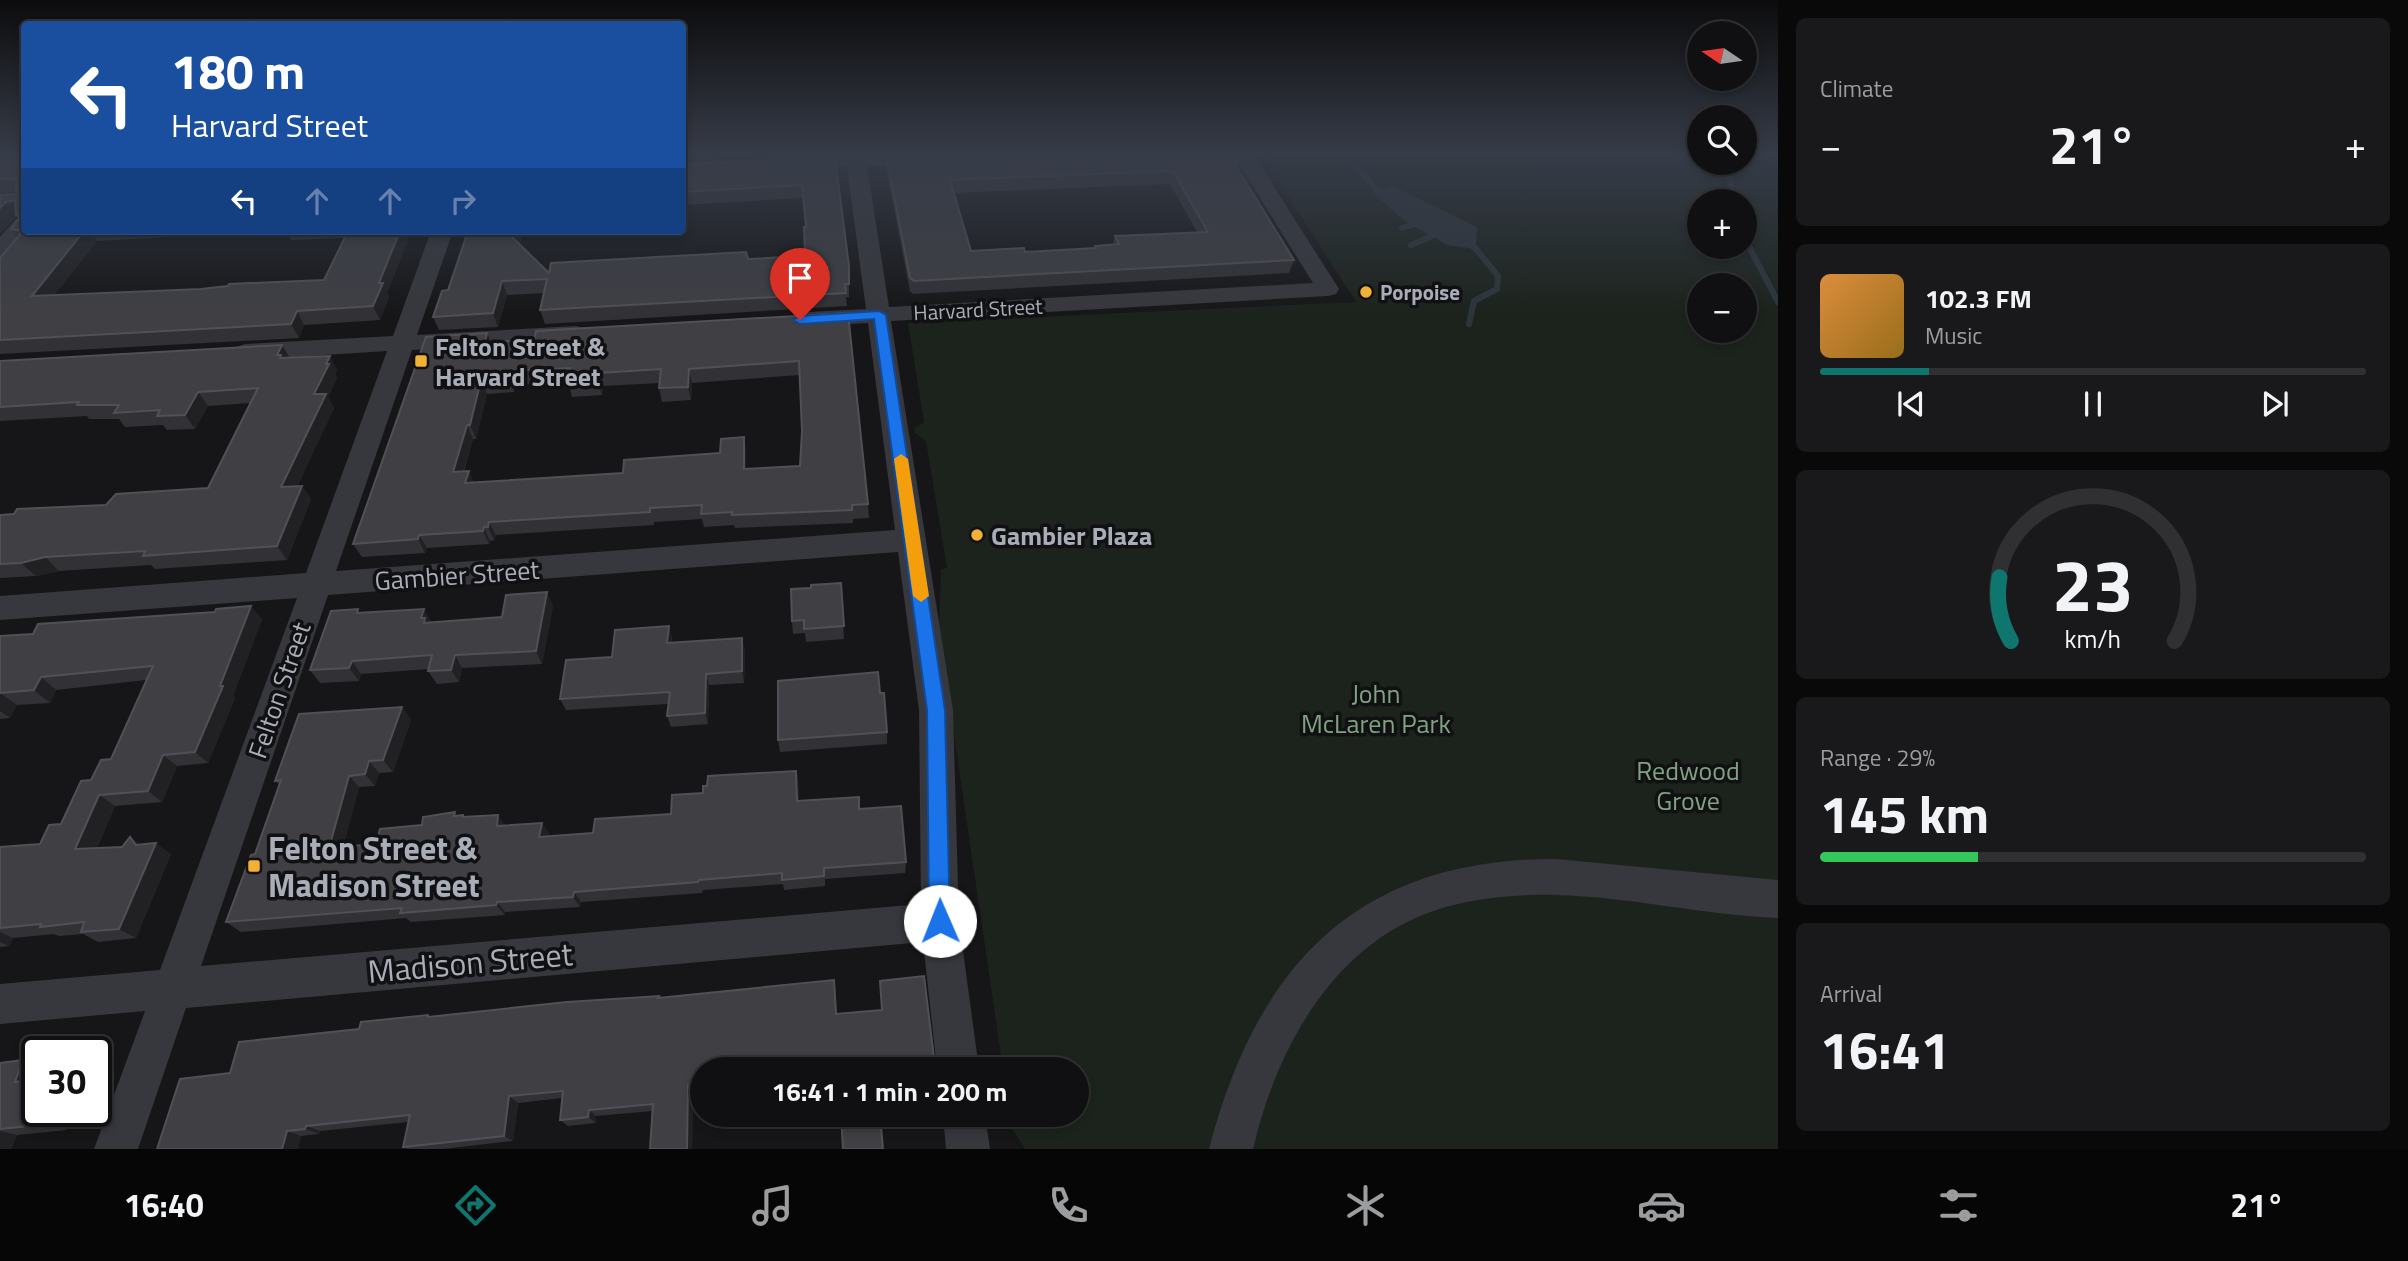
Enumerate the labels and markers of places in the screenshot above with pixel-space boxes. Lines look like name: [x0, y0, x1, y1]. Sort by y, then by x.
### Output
pin: [770, 248, 830, 320]
place label: Porpoise: [1380, 276, 1460, 308]
marker: Porpoise: [1358, 284, 1374, 300]
place label: Felton Street & Harvard Street: [435, 327, 605, 396]
marker: Felton Street & Harvard Street: [413, 353, 429, 369]
place label: Gambier Plaza: [991, 516, 1152, 555]
marker: Gambier Plaza: [969, 527, 985, 543]
place label: Felton Street & Madison Street: [268, 824, 480, 909]
marker: Felton Street & Madison Street: [246, 858, 262, 874]

